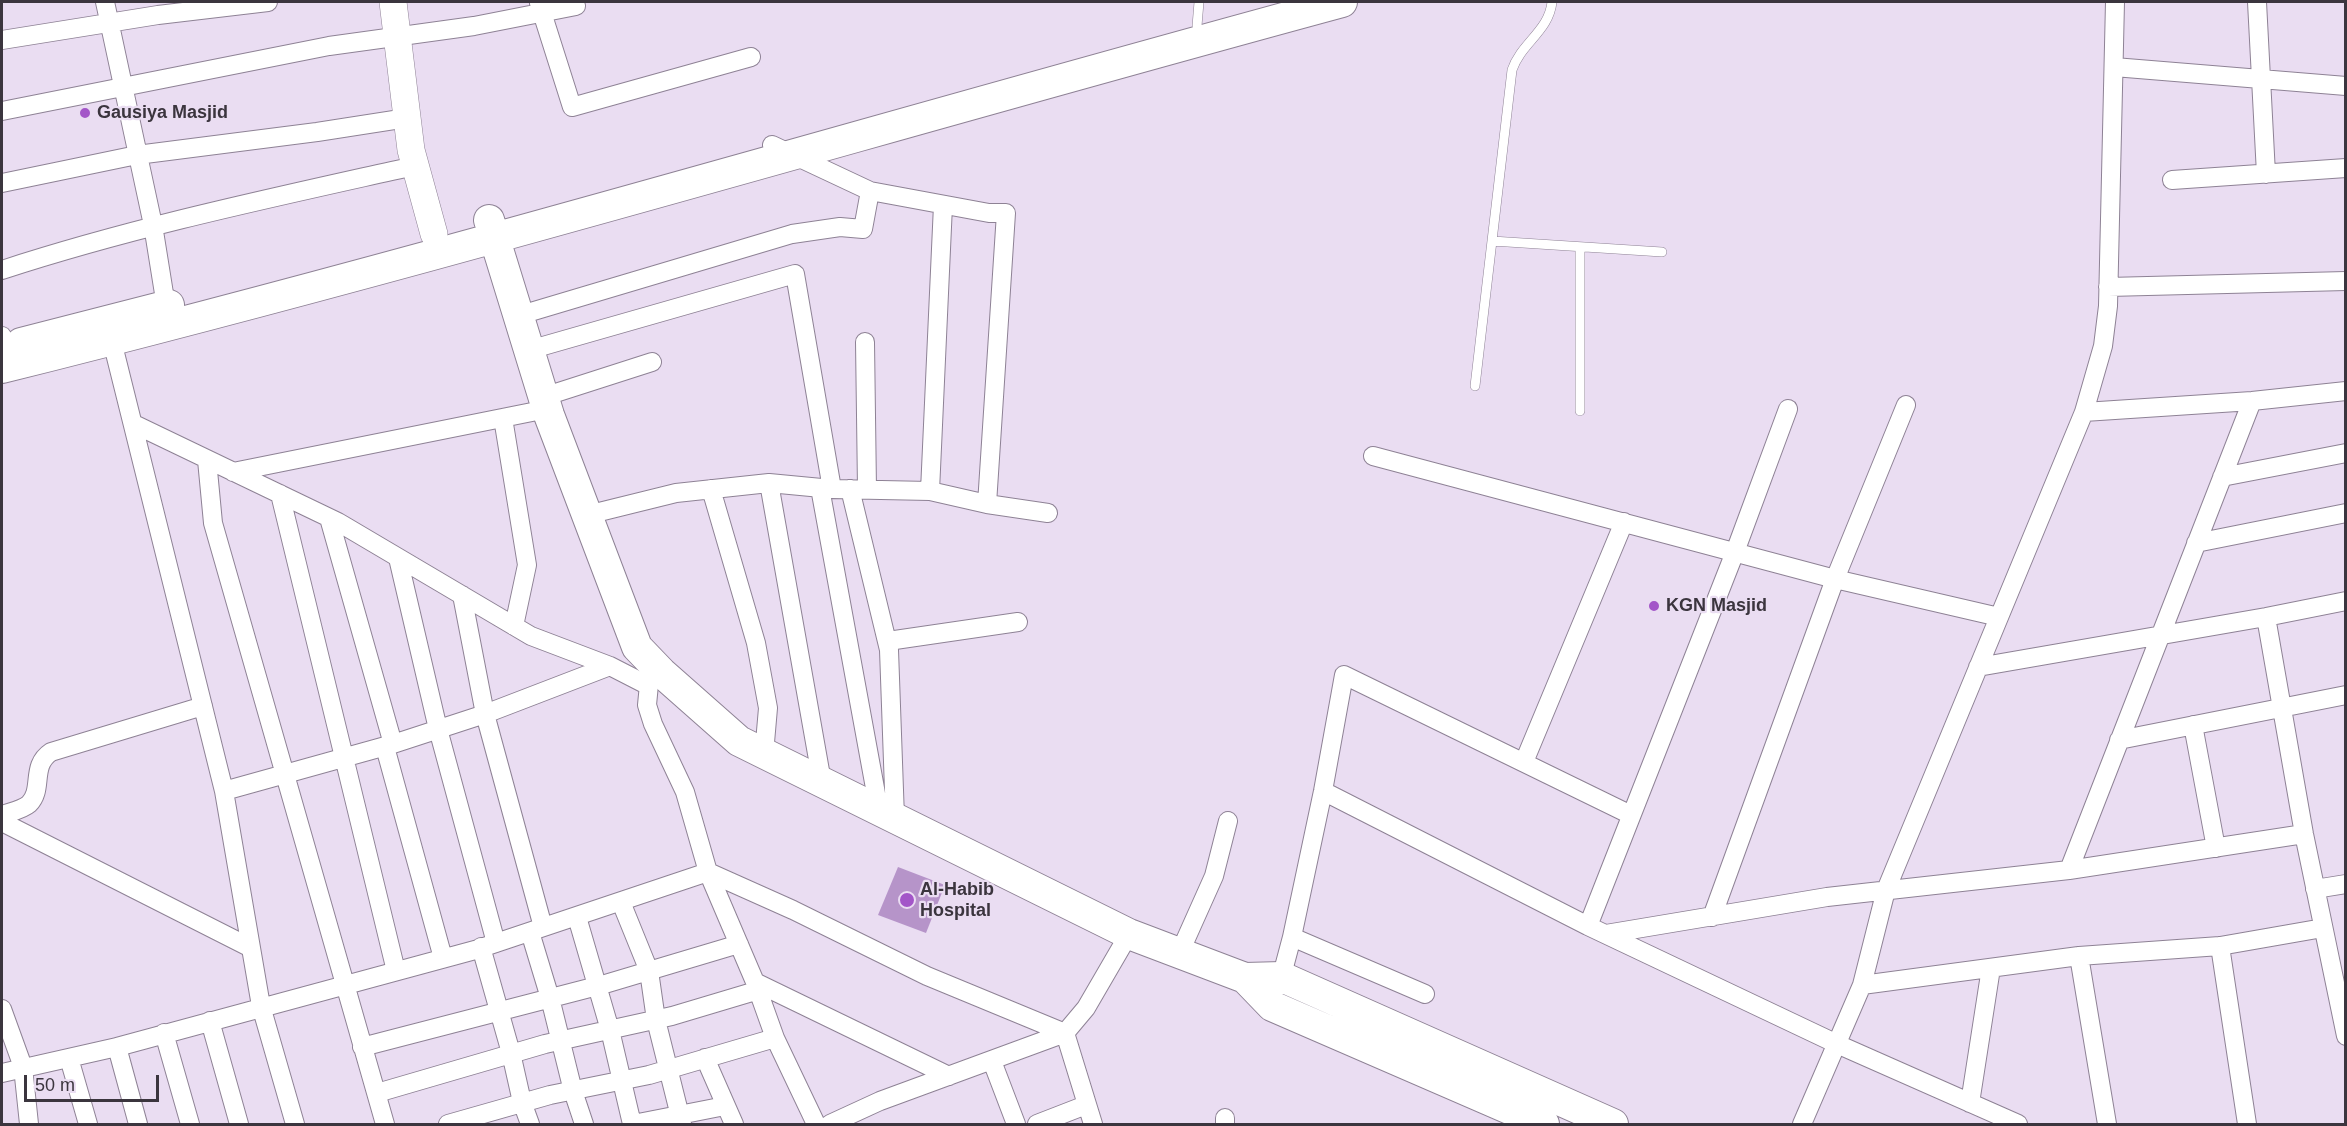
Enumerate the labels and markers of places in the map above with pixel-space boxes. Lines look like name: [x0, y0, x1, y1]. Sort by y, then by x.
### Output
place label: Gausiya Masjid: [97, 102, 228, 124]
marker: Gausiya Masjid: [78, 106, 92, 120]
place label: KGN Masjid: [1666, 595, 1767, 617]
marker: KGN Masjid: [1647, 599, 1661, 613]
place label: Al-Habib Hospital: [920, 879, 994, 922]
marker: Al-Habib Hospital: [898, 891, 916, 909]

